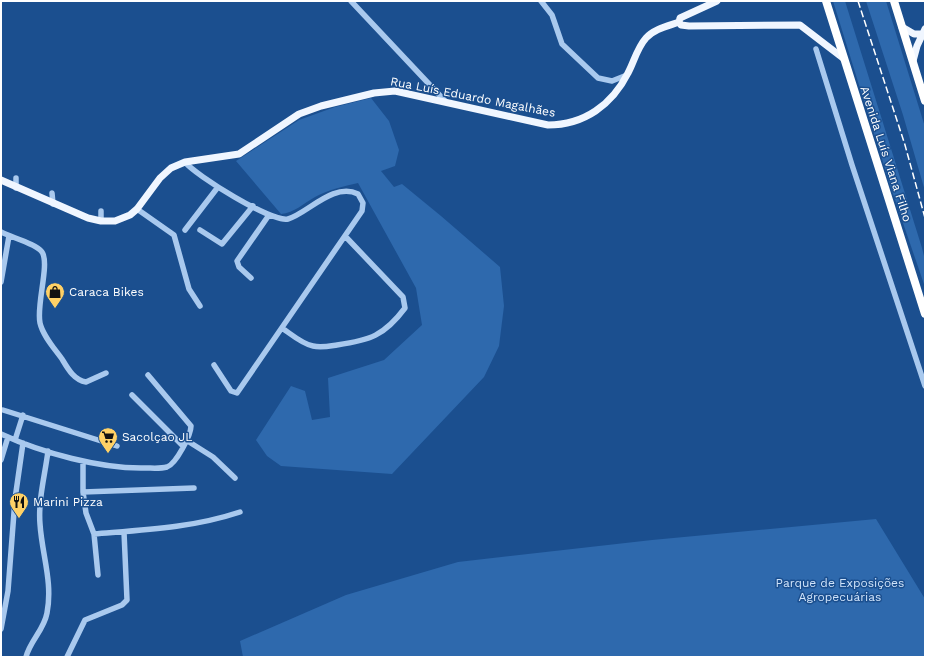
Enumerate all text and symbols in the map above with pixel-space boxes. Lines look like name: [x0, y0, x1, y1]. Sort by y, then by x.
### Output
street label: Rua Luís Eduardo Magalhães: [389, 74, 557, 120]
street label: Avenida Luís Viana Filho: [857, 84, 915, 224]
shop icon: Caraca Bikes: [44, 281, 66, 309]
place label: Caraca Bikes: [69, 285, 144, 299]
supermarket icon: Sacolçao JL: [97, 426, 119, 454]
place label: Sacolçao JL: [122, 430, 192, 444]
restaurant icon: Marini Pizza: [8, 491, 30, 519]
place label: Marini Pizza: [33, 495, 103, 509]
park label: Parque de Exposições Agropecuárias: [776, 576, 904, 604]

